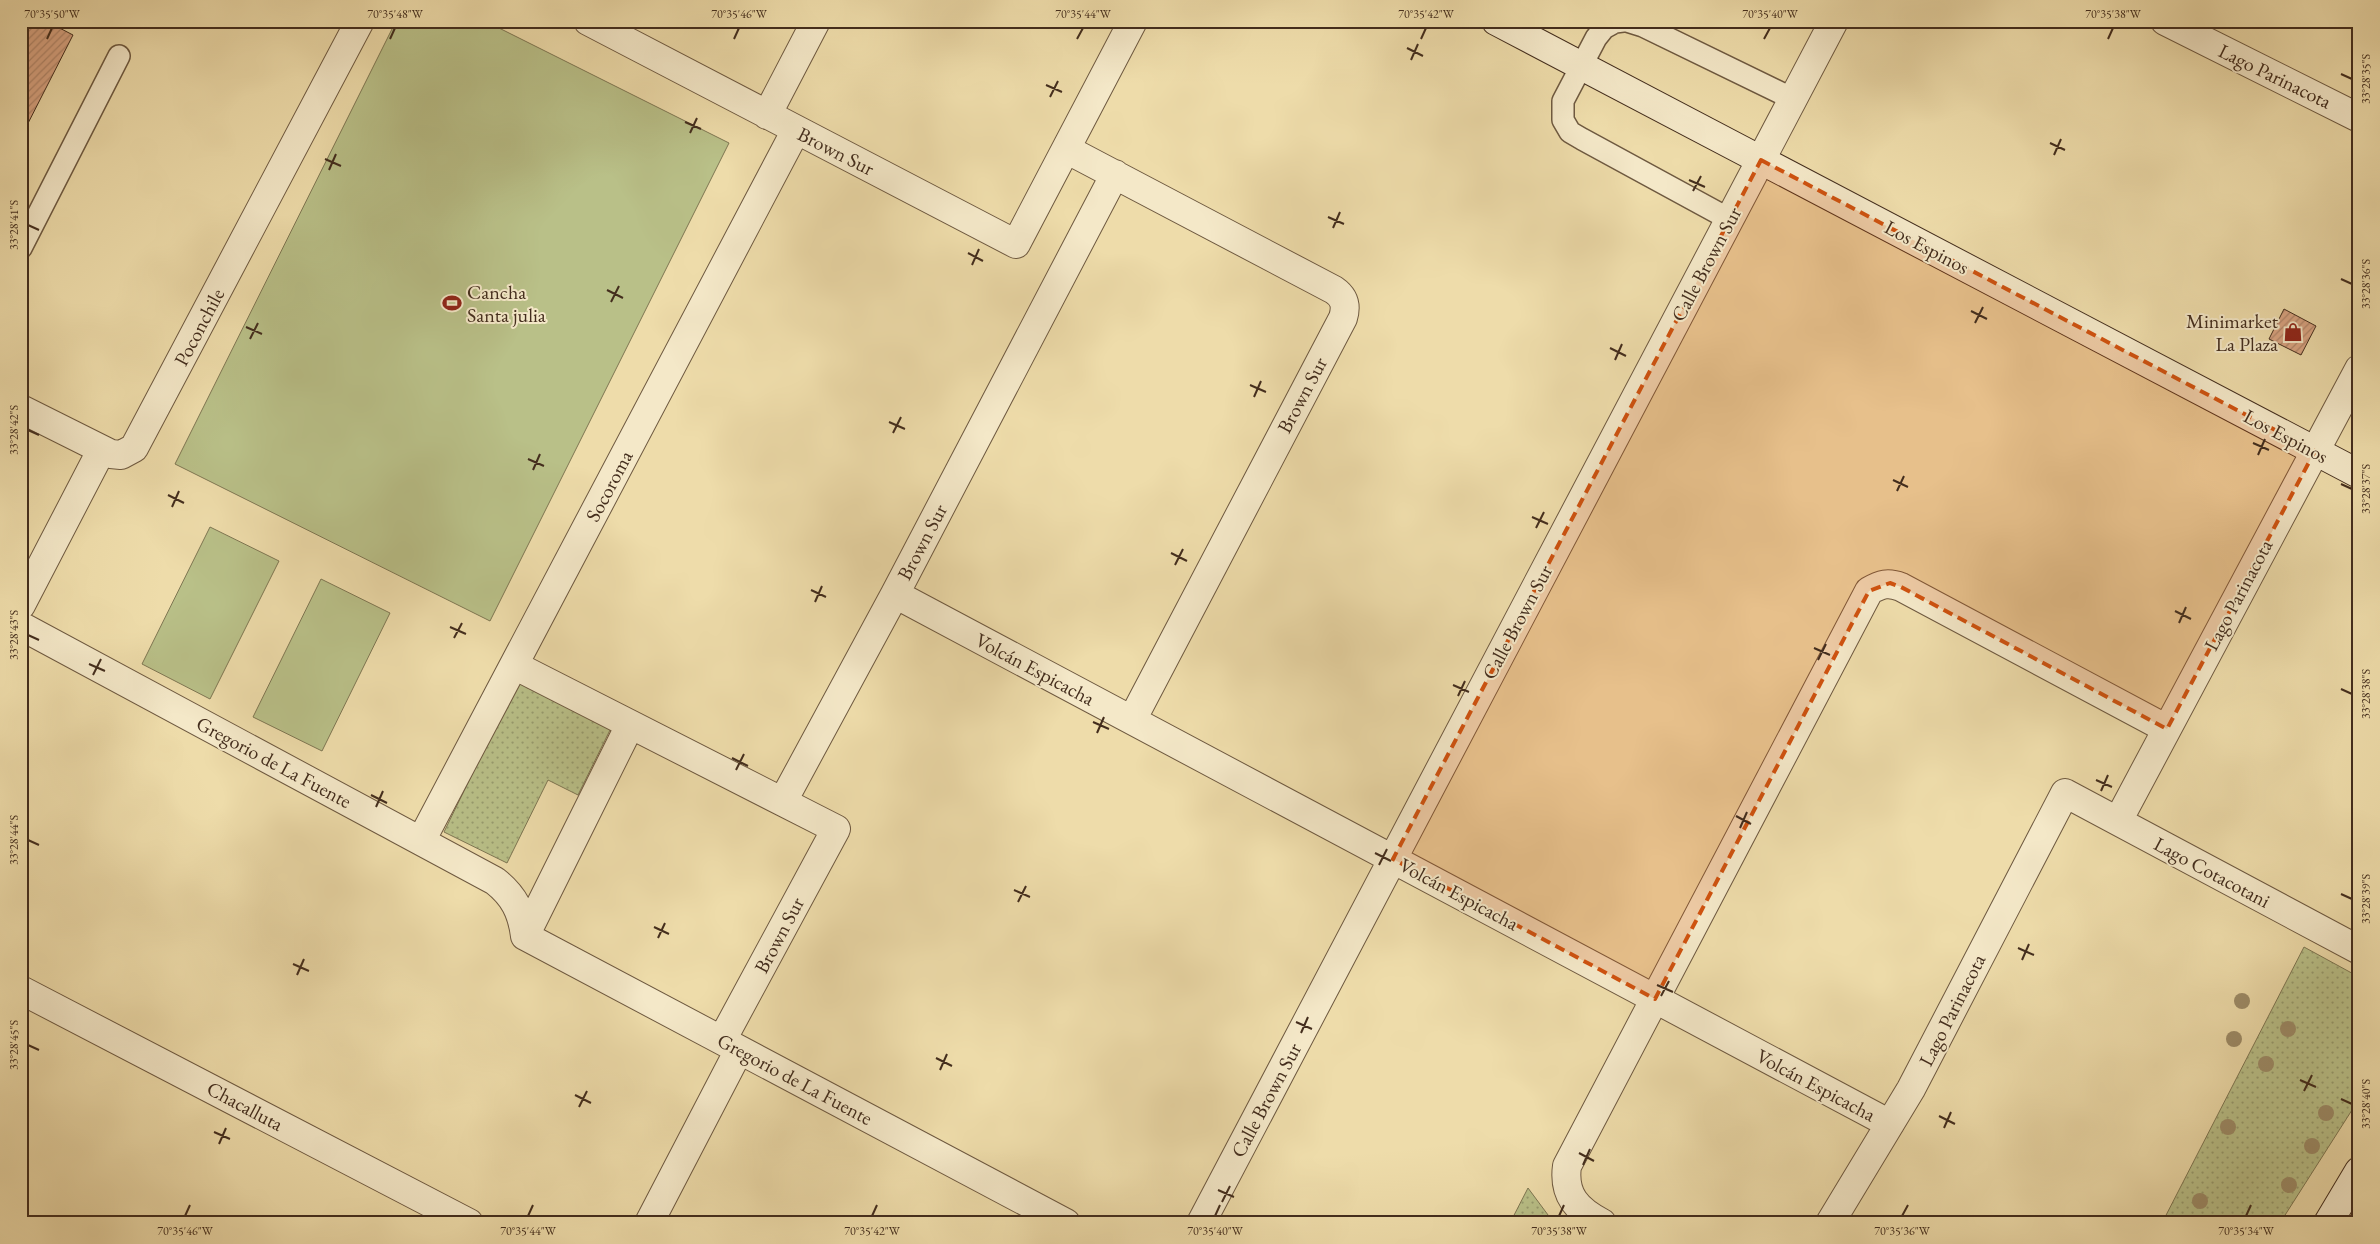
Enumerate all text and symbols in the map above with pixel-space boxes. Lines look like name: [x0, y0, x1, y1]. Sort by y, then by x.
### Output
text: 70°35'50"W: [24, 6, 81, 22]
text: 70°35'48"W: [367, 6, 424, 22]
text: 70°35'46"W: [711, 6, 768, 22]
text: 70°35'44"W: [1055, 6, 1112, 22]
text: 70°35'42"W: [1398, 6, 1455, 22]
text: 70°35'40"W: [1742, 6, 1799, 22]
text: 70°35'38"W: [2085, 6, 2142, 22]
street label: Lago Parinacota: [2214, 38, 2336, 114]
text: 33°28'35"S: [2358, 54, 2374, 104]
street label: Brown Sur: [793, 121, 879, 182]
text: 33°28'41"S: [6, 200, 22, 250]
street label: Calle Brown Sur: [1665, 202, 1747, 326]
street label: Los Espinos: [1880, 214, 1974, 280]
text: 33°28'36"S: [2358, 259, 2374, 309]
place label: Cancha Santa julia: [467, 279, 546, 328]
street label: Poconchile: [168, 284, 230, 370]
sports icon: Cancha Santa julia: [441, 292, 463, 314]
place label: Minimarket La Plaza: [2186, 308, 2279, 357]
shop icon: Minimarket La Plaza: [2282, 321, 2304, 343]
street label: Brown Sur: [1271, 352, 1333, 438]
street label: Los Espinos: [2239, 403, 2333, 469]
text: 33°28'42"S: [6, 405, 22, 455]
street label: Socoroma: [579, 446, 639, 526]
text: 33°28'37"S: [2358, 464, 2374, 514]
street label: Brown Sur: [891, 499, 953, 585]
street label: Lago Parinacota: [2198, 535, 2278, 655]
street label: Calle Brown Sur: [1476, 560, 1558, 684]
text: 33°28'43"S: [6, 610, 22, 660]
street label: Volcán Espicacha: [971, 627, 1099, 711]
text: 33°28'38"S: [2358, 669, 2374, 719]
street label: Gregorio de La Fuente: [192, 710, 356, 814]
text: 33°28'44"S: [6, 815, 22, 865]
street label: Lago Cotacotani: [2149, 830, 2275, 914]
street label: Volcán Espicacha: [1395, 852, 1523, 936]
text: 33°28'39"S: [2358, 874, 2374, 924]
street label: Brown Sur: [748, 892, 810, 978]
street label: Lago Parinacota: [1913, 950, 1991, 1070]
text: 33°28'45"S: [6, 1020, 22, 1070]
street label: Gregorio de La Fuente: [713, 1027, 877, 1131]
street label: Calle Brown Sur: [1225, 1038, 1307, 1162]
street label: Volcán Espicacha: [1752, 1043, 1880, 1127]
street label: Chacalluta: [202, 1075, 288, 1137]
text: 33°28'40"S: [2358, 1079, 2374, 1129]
text: 70°35'46"W: [157, 1223, 214, 1239]
text: 70°35'44"W: [500, 1223, 557, 1239]
text: 70°35'42"W: [844, 1223, 901, 1239]
text: 70°35'40"W: [1187, 1223, 1244, 1239]
text: 70°35'38"W: [1531, 1223, 1588, 1239]
text: 70°35'36"W: [1874, 1223, 1931, 1239]
text: 70°35'34"W: [2218, 1223, 2275, 1239]

